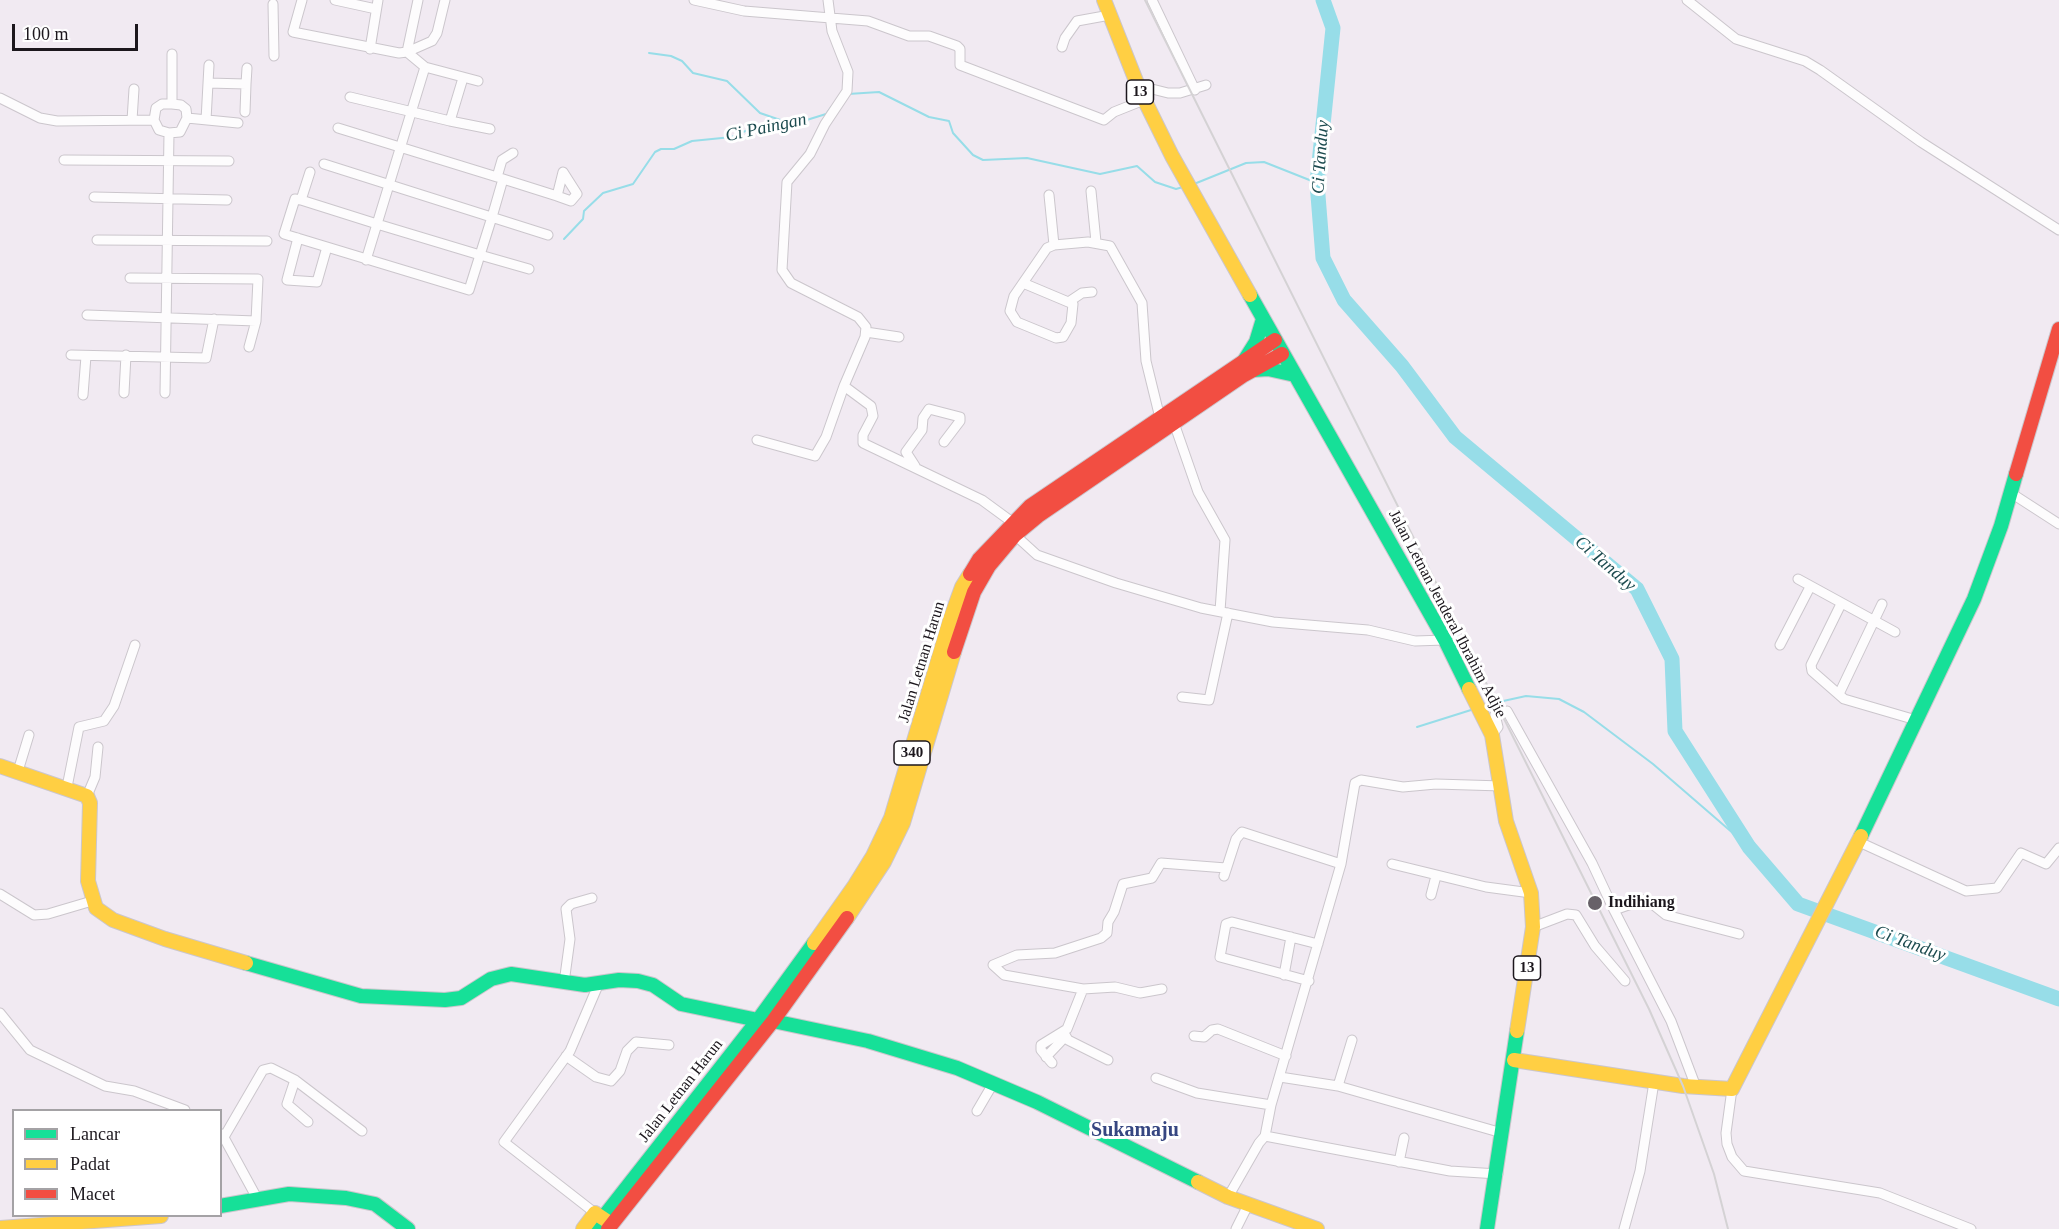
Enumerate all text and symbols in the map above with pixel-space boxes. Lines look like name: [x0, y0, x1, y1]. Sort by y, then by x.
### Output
scale bar: [15, 12, 141, 50]
text: 100 m: [23, 24, 69, 44]
road number: 13: [1126, 80, 1154, 104]
water label: Ci Paingan: [723, 109, 809, 147]
water label: Ci Tanduy: [1308, 119, 1334, 195]
street label: Jalan Letnan Jenderal Ibrahim Adjie: [1384, 507, 1510, 721]
water label: Ci Tanduy: [1570, 532, 1640, 596]
street label: Jalan Letnan Harun: [895, 599, 949, 725]
road number: 340: [894, 741, 930, 765]
place label: Indihiang: [1608, 893, 1675, 913]
marker: Indihiang: [1586, 894, 1604, 912]
water label: Ci Tanduy: [1872, 921, 1948, 967]
road number: 13: [1514, 956, 1540, 980]
street label: Jalan Letnan Harun: [635, 1036, 727, 1146]
legend: [12, 1109, 222, 1217]
district label: Sukamaju: [1091, 1119, 1179, 1143]
text: Lancar: [70, 1124, 120, 1144]
text: Padat: [70, 1154, 110, 1174]
text: Macet: [70, 1184, 115, 1204]

